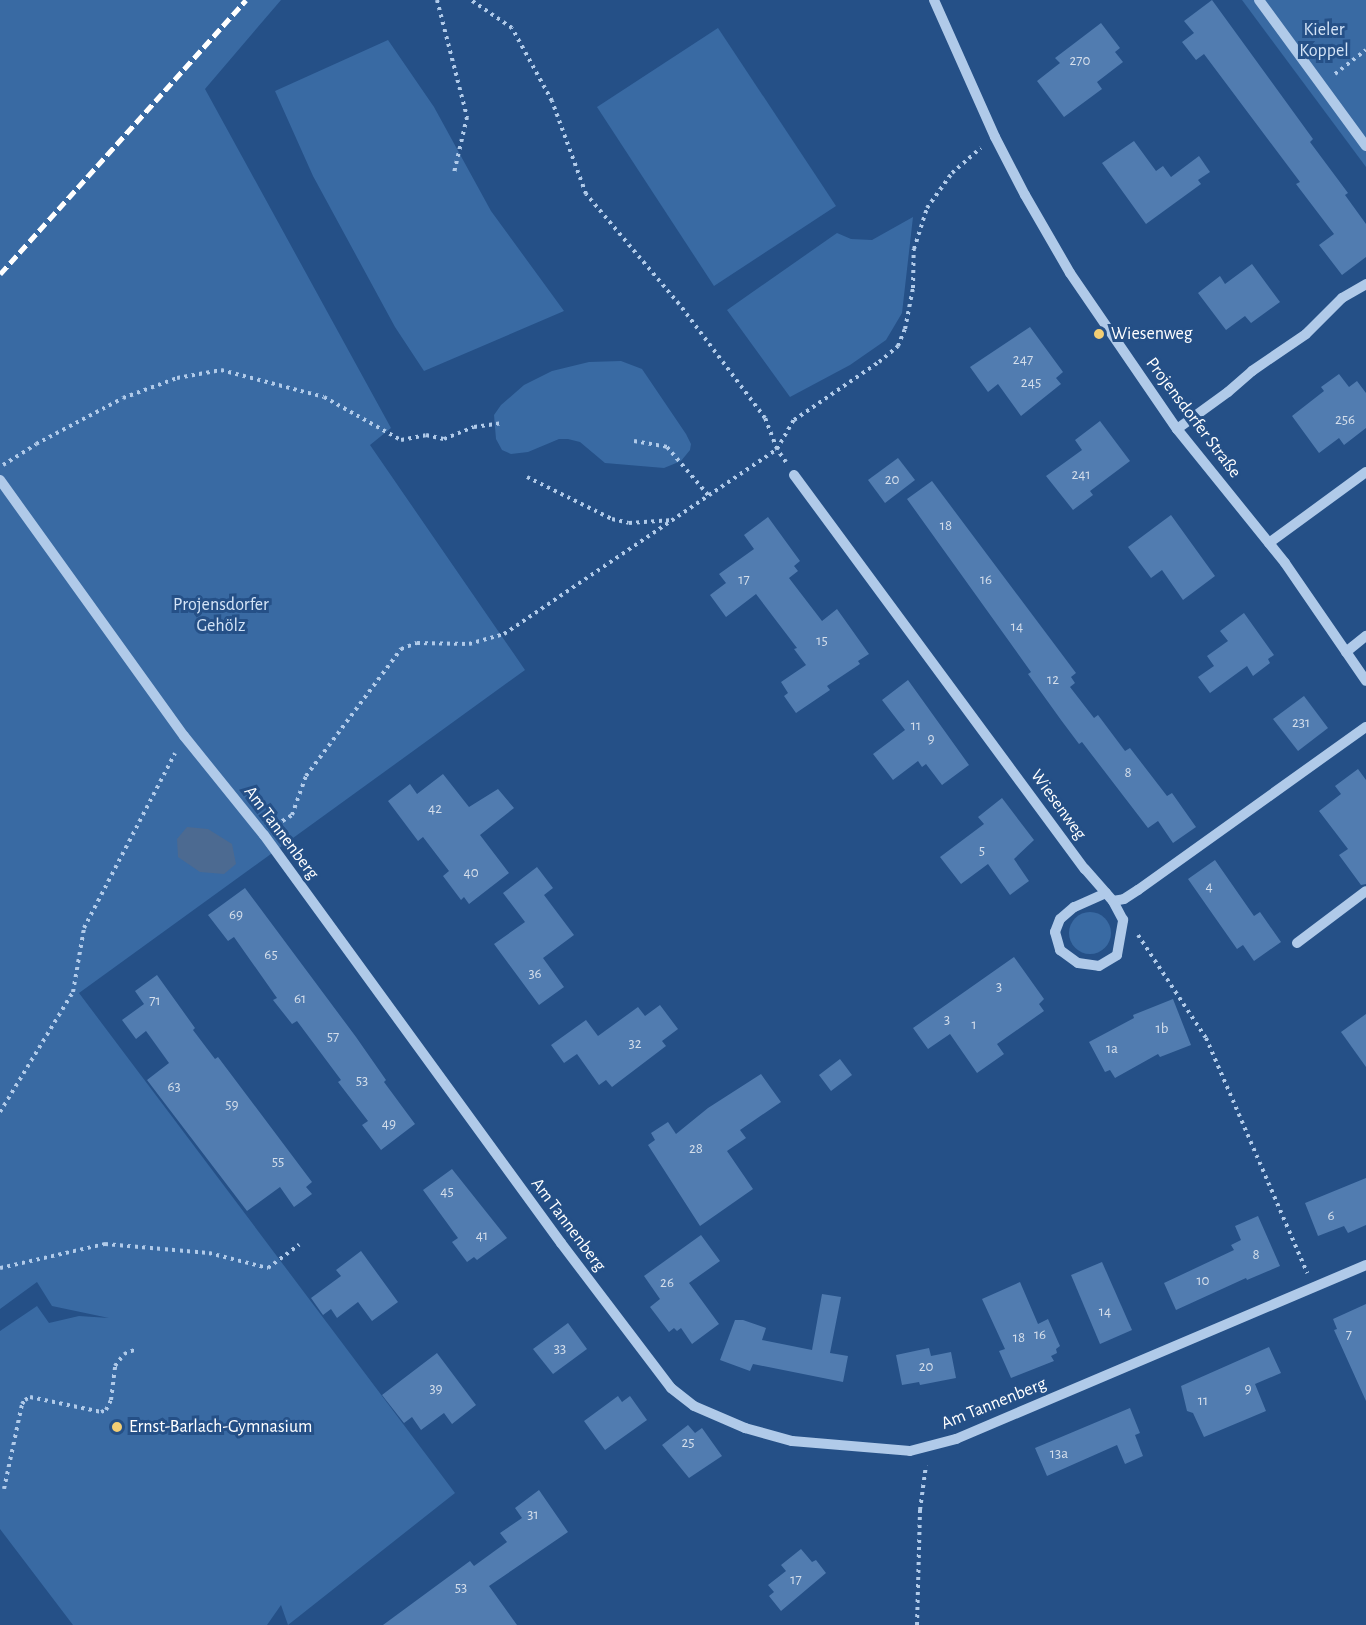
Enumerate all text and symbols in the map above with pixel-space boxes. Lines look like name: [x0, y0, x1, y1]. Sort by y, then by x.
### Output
park label: Kieler Koppel: [1299, 20, 1349, 63]
house number: 270: [1070, 52, 1090, 70]
place label: Wiesenweg: [1111, 323, 1192, 345]
marker: Wiesenweg: [1092, 327, 1106, 341]
house number: 247: [1013, 351, 1033, 369]
street label: Projensdorfer Straße: [1141, 354, 1245, 482]
house number: 245: [1021, 374, 1041, 392]
house number: 256: [1335, 411, 1355, 429]
house number: 241: [1071, 466, 1091, 484]
house number: 20: [885, 471, 899, 489]
house number: 18: [940, 517, 952, 535]
house number: 17: [738, 571, 750, 589]
house number: 16: [980, 571, 992, 589]
park label: Projensdorfer Gehölz: [173, 595, 269, 638]
house number: 14: [1011, 618, 1023, 636]
house number: 15: [816, 632, 828, 650]
house number: 12: [1047, 671, 1059, 689]
house number: 231: [1292, 714, 1310, 732]
house number: 11: [911, 717, 921, 735]
house number: 9: [927, 730, 935, 748]
house number: 8: [1124, 764, 1132, 782]
street label: Wiesenweg: [1025, 766, 1091, 844]
street label: Am Tannenberg: [239, 782, 323, 884]
house number: 42: [428, 800, 442, 818]
house number: 5: [979, 842, 985, 860]
house number: 40: [463, 864, 479, 882]
house number: 4: [1205, 878, 1213, 896]
house number: 69: [229, 906, 243, 924]
house number: 65: [264, 946, 278, 964]
house number: 36: [528, 965, 542, 983]
house number: 3: [996, 978, 1002, 996]
house number: 61: [294, 990, 306, 1008]
house number: 71: [149, 992, 161, 1010]
house number: 3: [944, 1011, 950, 1029]
house number: 1: [971, 1016, 977, 1034]
house number: 1b: [1156, 1020, 1168, 1038]
house number: 57: [327, 1028, 339, 1046]
house number: 32: [628, 1035, 642, 1053]
house number: 1a: [1106, 1040, 1118, 1058]
house number: 53: [356, 1072, 368, 1090]
house number: 63: [167, 1078, 181, 1096]
house number: 59: [225, 1096, 239, 1114]
house number: 49: [382, 1115, 396, 1133]
house number: 28: [689, 1140, 703, 1158]
house number: 55: [272, 1153, 284, 1171]
street label: Am Tannenberg: [526, 1174, 610, 1276]
house number: 45: [440, 1183, 454, 1201]
house number: 6: [1327, 1207, 1335, 1225]
house number: 41: [476, 1227, 488, 1245]
house number: 8: [1252, 1246, 1260, 1264]
house number: 10: [1196, 1272, 1210, 1290]
house number: 26: [660, 1274, 674, 1292]
house number: 14: [1099, 1303, 1111, 1321]
house number: 16: [1034, 1326, 1046, 1344]
house number: 7: [1346, 1326, 1352, 1344]
house number: 18: [1013, 1329, 1025, 1347]
house number: 33: [554, 1340, 566, 1358]
house number: 20: [919, 1358, 933, 1376]
street label: Am Tannenberg: [938, 1373, 1050, 1435]
house number: 39: [429, 1380, 443, 1398]
house number: 9: [1244, 1380, 1252, 1398]
house number: 11: [1198, 1392, 1208, 1410]
place label: Ernst-Barlach-Gymnasium: [129, 1416, 312, 1438]
marker: Ernst-Barlach-Gymnasium: [110, 1420, 124, 1434]
house number: 25: [681, 1434, 695, 1452]
house number: 13a: [1050, 1445, 1068, 1463]
house number: 31: [527, 1506, 539, 1524]
house number: 17: [790, 1571, 802, 1589]
house number: 53: [455, 1579, 467, 1597]

